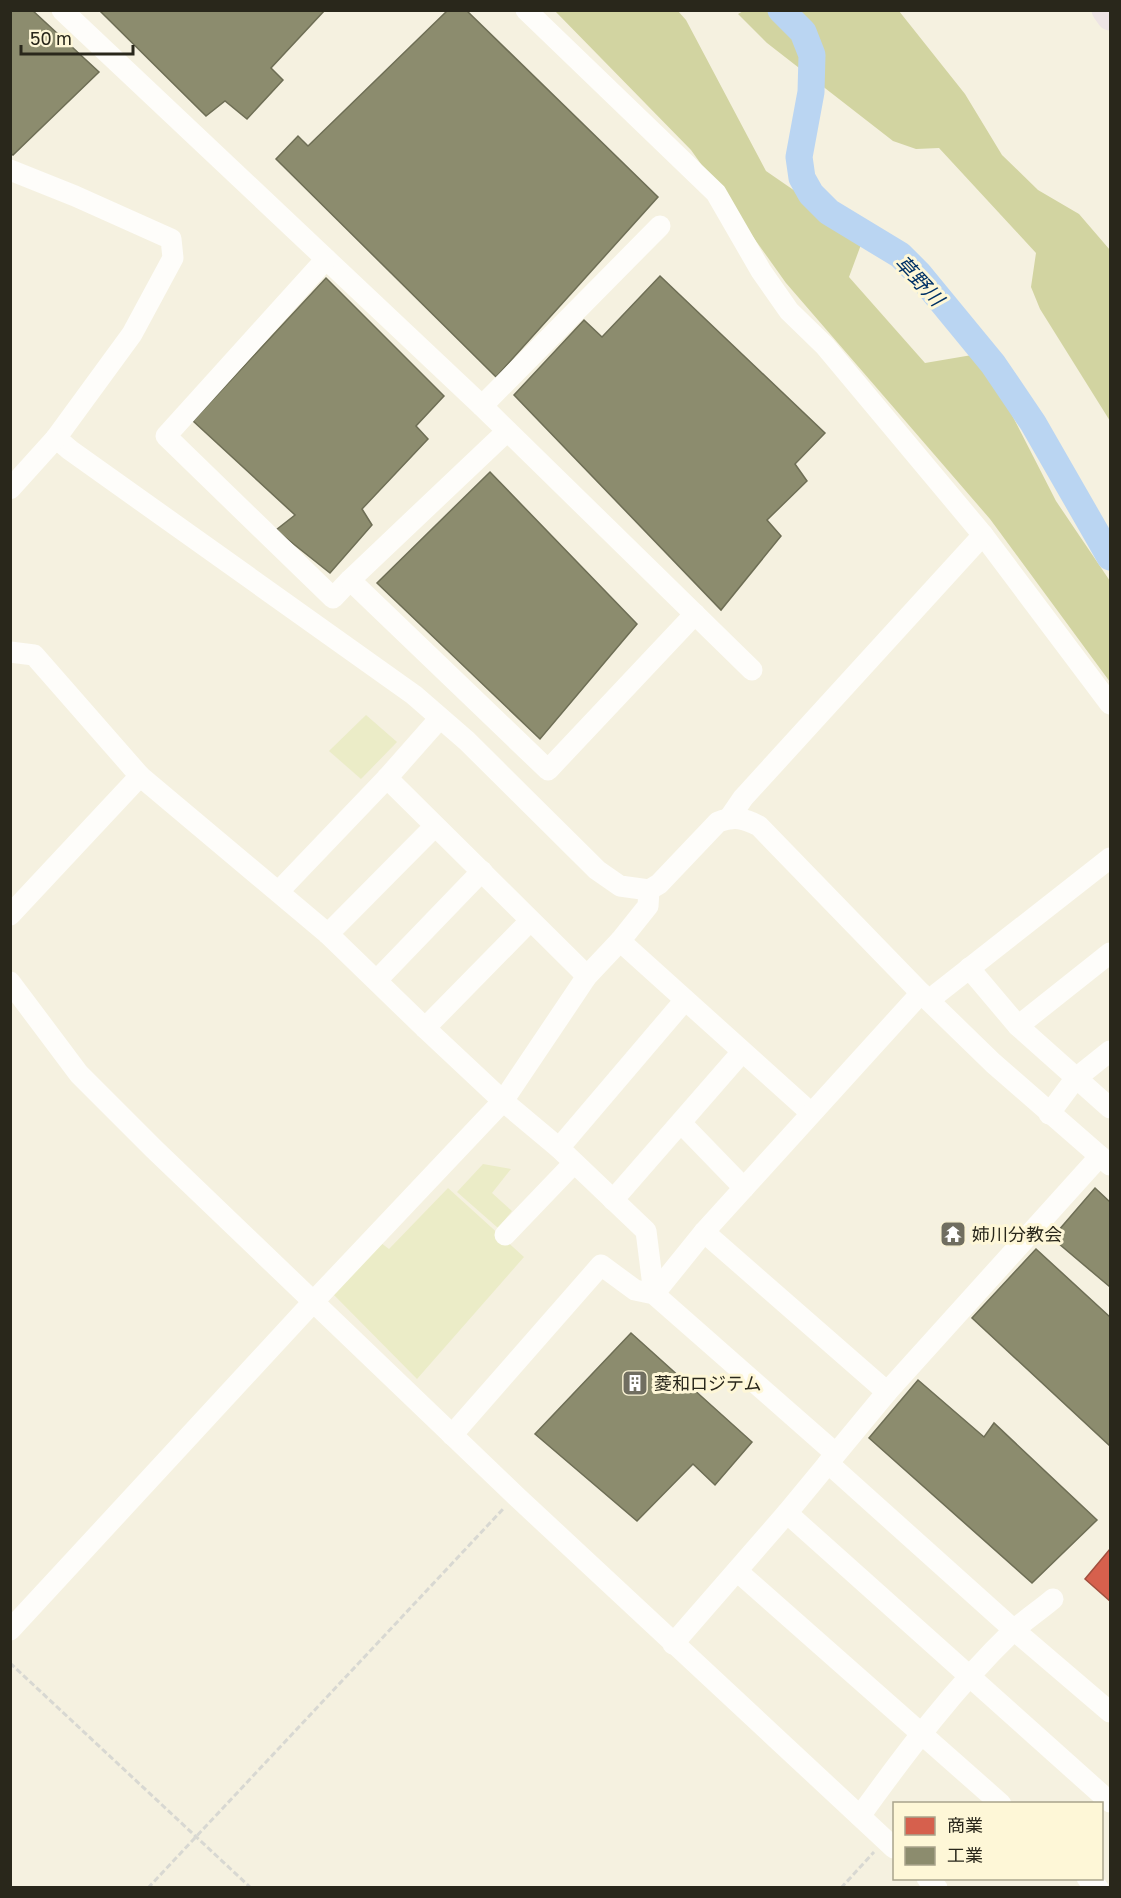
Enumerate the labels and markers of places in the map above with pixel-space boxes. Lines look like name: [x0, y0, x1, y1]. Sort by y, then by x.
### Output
temple icon: 姉川分教会: [938, 1219, 968, 1249]
place label: 姉川分教会: [972, 1223, 1062, 1245]
building icon: 菱和ロジテム: [620, 1368, 650, 1398]
place label: 菱和ロジテム: [654, 1372, 761, 1394]

